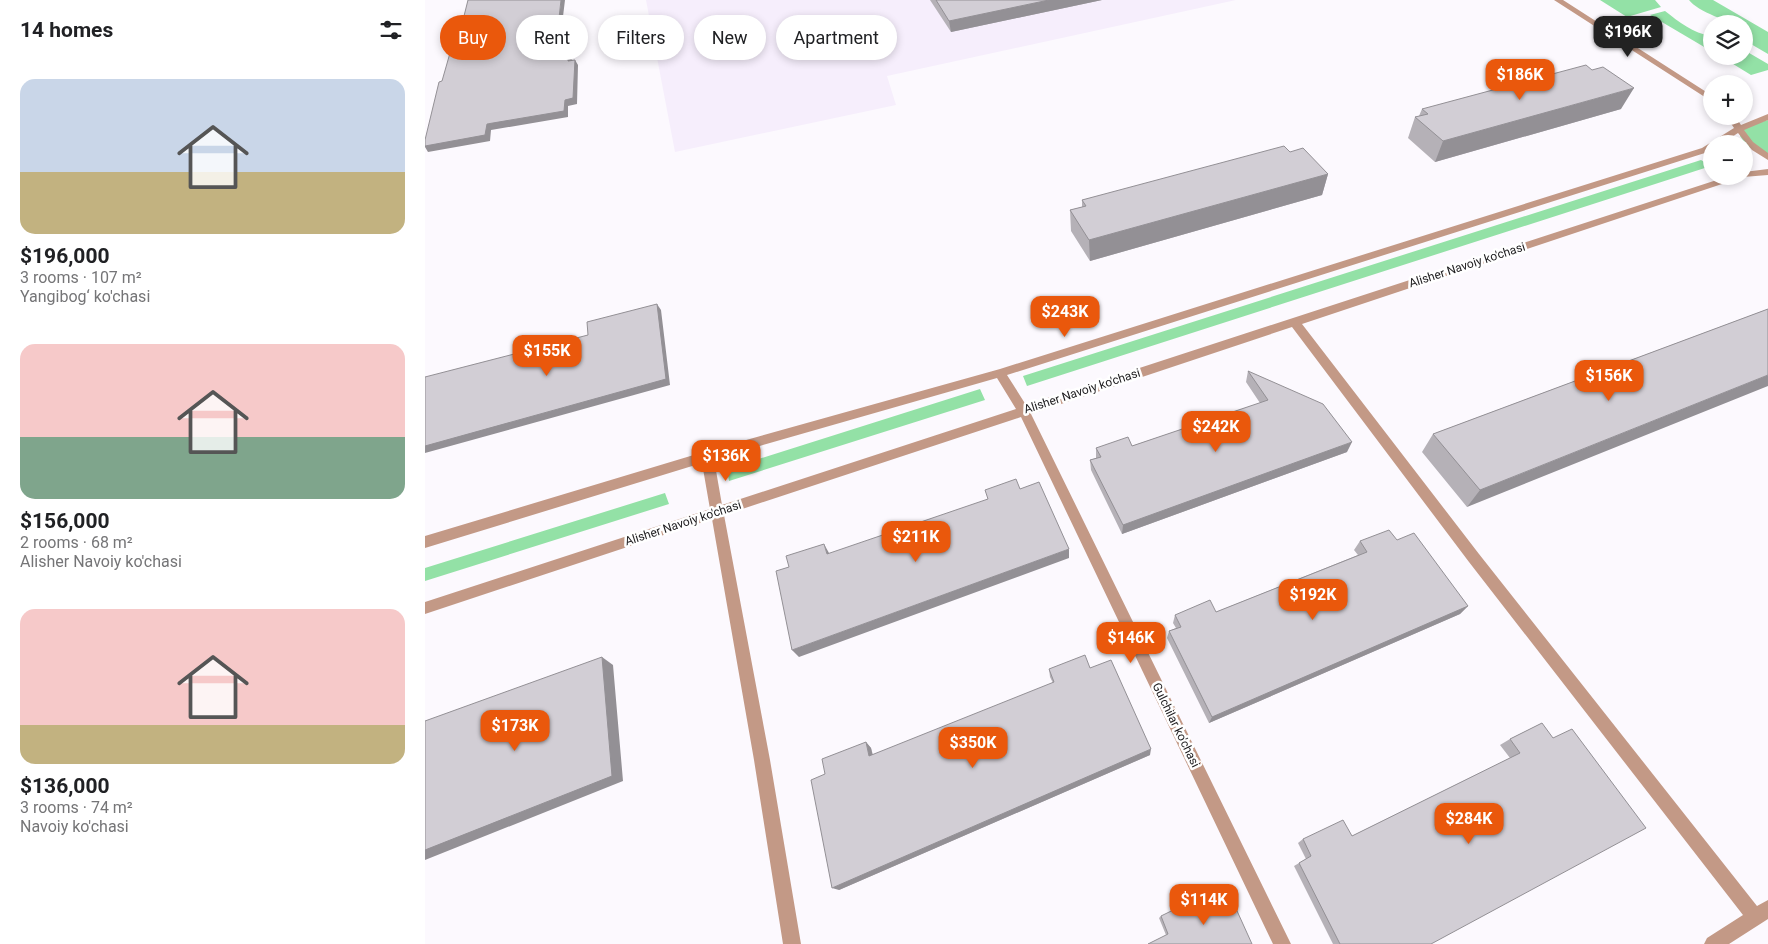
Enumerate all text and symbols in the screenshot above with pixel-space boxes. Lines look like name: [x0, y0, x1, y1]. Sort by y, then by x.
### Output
chip: Buy: [440, 15, 506, 60]
chip: Rent: [516, 15, 588, 60]
chip: Filters: [598, 15, 684, 60]
chip: New: [694, 15, 766, 60]
chip: Apartment: [776, 15, 897, 60]
pin: $196K: [1593, 15, 1663, 58]
map controls: [1703, 15, 1753, 185]
button: layers: [1703, 15, 1753, 65]
icon: filters: [377, 16, 405, 44]
text: 14 homes: [20, 18, 113, 42]
text: $196K: [1605, 22, 1651, 41]
pin: $186K: [1485, 58, 1555, 101]
text: $186K: [1497, 65, 1543, 84]
button: +: [1703, 75, 1753, 125]
icon: home: [168, 112, 258, 202]
button: −: [1703, 135, 1753, 185]
street label: Alisher Navoiy ko'chasi: [1407, 240, 1527, 290]
text: $196,000: [20, 244, 110, 268]
text: 3 rooms · 107 m²: [20, 268, 142, 287]
text: Yangibog‘ ko'chasi: [20, 287, 150, 306]
pin: $243K: [1030, 296, 1100, 338]
text: $243K: [1042, 302, 1088, 321]
pin: $155K: [512, 334, 582, 377]
text: $155K: [524, 341, 570, 360]
pin: $156K: [1574, 360, 1644, 402]
street label: Alisher Navoiy ko'chasi: [1022, 366, 1142, 416]
text: $156K: [1586, 366, 1632, 385]
icon: home: [168, 377, 258, 467]
pin: $242K: [1181, 410, 1251, 453]
text: $242K: [1193, 417, 1239, 436]
pin: $136K: [691, 440, 761, 482]
text: $136K: [703, 446, 749, 465]
street label: Alisher Navoiy ko'chasi: [623, 498, 743, 548]
text: $156,000: [20, 509, 110, 533]
pin: $211K: [881, 520, 951, 563]
text: $211K: [893, 527, 939, 546]
text: 2 rooms · 68 m²: [20, 533, 133, 552]
text: Alisher Navoiy ko'chasi: [20, 552, 182, 571]
pin: $192K: [1278, 578, 1348, 621]
text: $192K: [1290, 585, 1336, 604]
pin: $146K: [1096, 622, 1166, 664]
text: $146K: [1108, 628, 1154, 647]
icon: home: [168, 642, 258, 732]
street label: Gulchilar ko'chasi: [1149, 680, 1203, 770]
pin: $173K: [480, 710, 550, 752]
text: $173K: [492, 716, 538, 735]
pin: $350K: [938, 726, 1008, 769]
text: $350K: [950, 733, 996, 752]
text: $136,000: [20, 774, 110, 798]
text: 3 rooms · 74 m²: [20, 798, 133, 817]
pin: $284K: [1434, 802, 1504, 845]
text: $284K: [1446, 809, 1492, 828]
text: Navoiy ko'chasi: [20, 817, 129, 836]
pin: $114K: [1169, 884, 1239, 926]
text: $114K: [1181, 890, 1227, 909]

